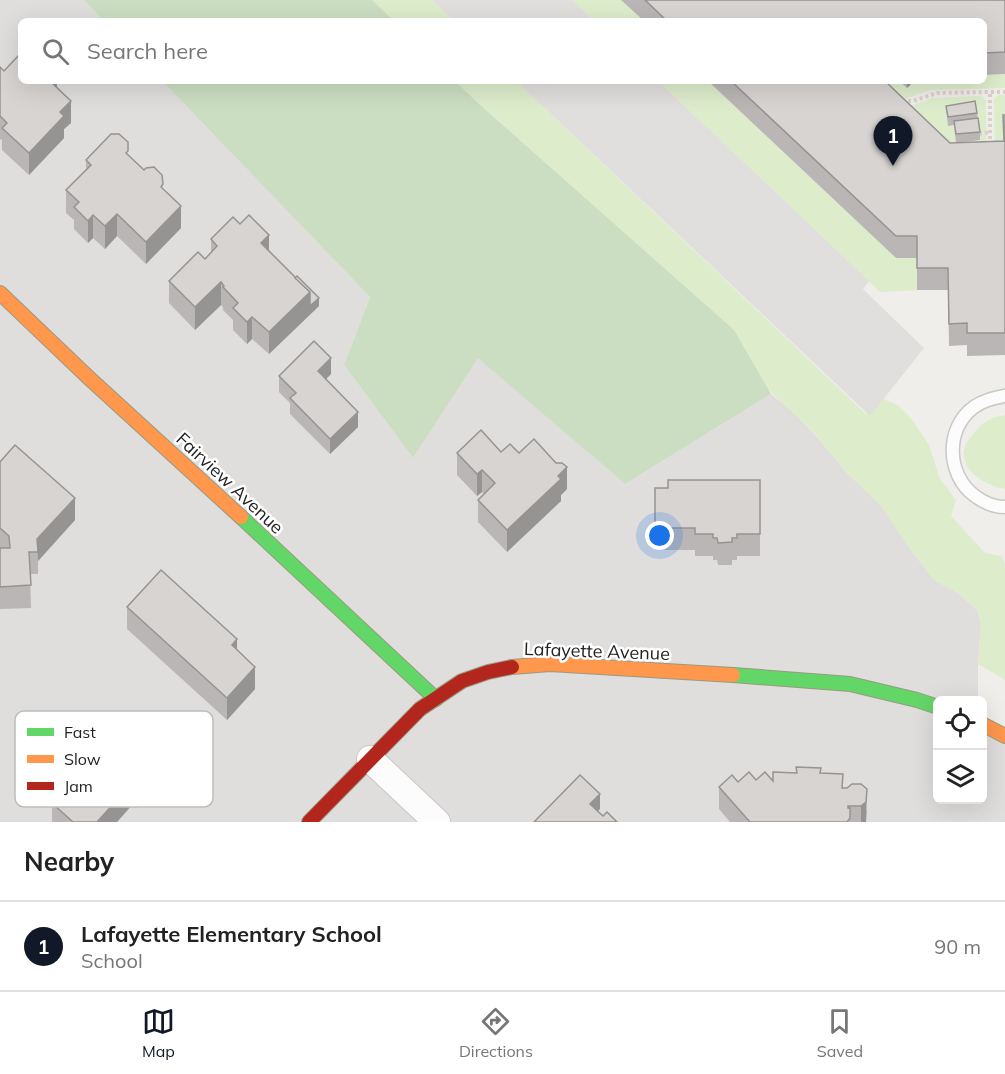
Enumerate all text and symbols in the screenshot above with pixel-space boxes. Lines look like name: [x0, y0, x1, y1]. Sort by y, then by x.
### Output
search box: [18, 18, 987, 84]
icon: search: [39, 35, 72, 68]
text: Search here: [87, 37, 208, 65]
pin: 1: [874, 116, 912, 166]
street label: Fairview Avenue: [172, 427, 288, 539]
your location: [645, 521, 674, 550]
street label: Lafayette Avenue: [524, 637, 670, 665]
map controls: [933, 696, 987, 804]
button: locate: [933, 696, 987, 750]
legend: [15, 711, 213, 807]
text: Fast: [64, 722, 96, 742]
text: Slow: [64, 749, 101, 769]
button: layers: [933, 750, 987, 804]
text: Jam: [64, 776, 93, 796]
text: Nearby: [24, 845, 114, 878]
text: Lafayette Elementary School: [81, 920, 382, 948]
text: 1: [38, 934, 50, 959]
text: 90 m: [934, 934, 981, 959]
text: School: [81, 948, 143, 973]
tab: Map: [142, 1005, 175, 1061]
tab: Directions: [459, 1005, 533, 1061]
tab: Saved: [817, 1005, 863, 1061]

